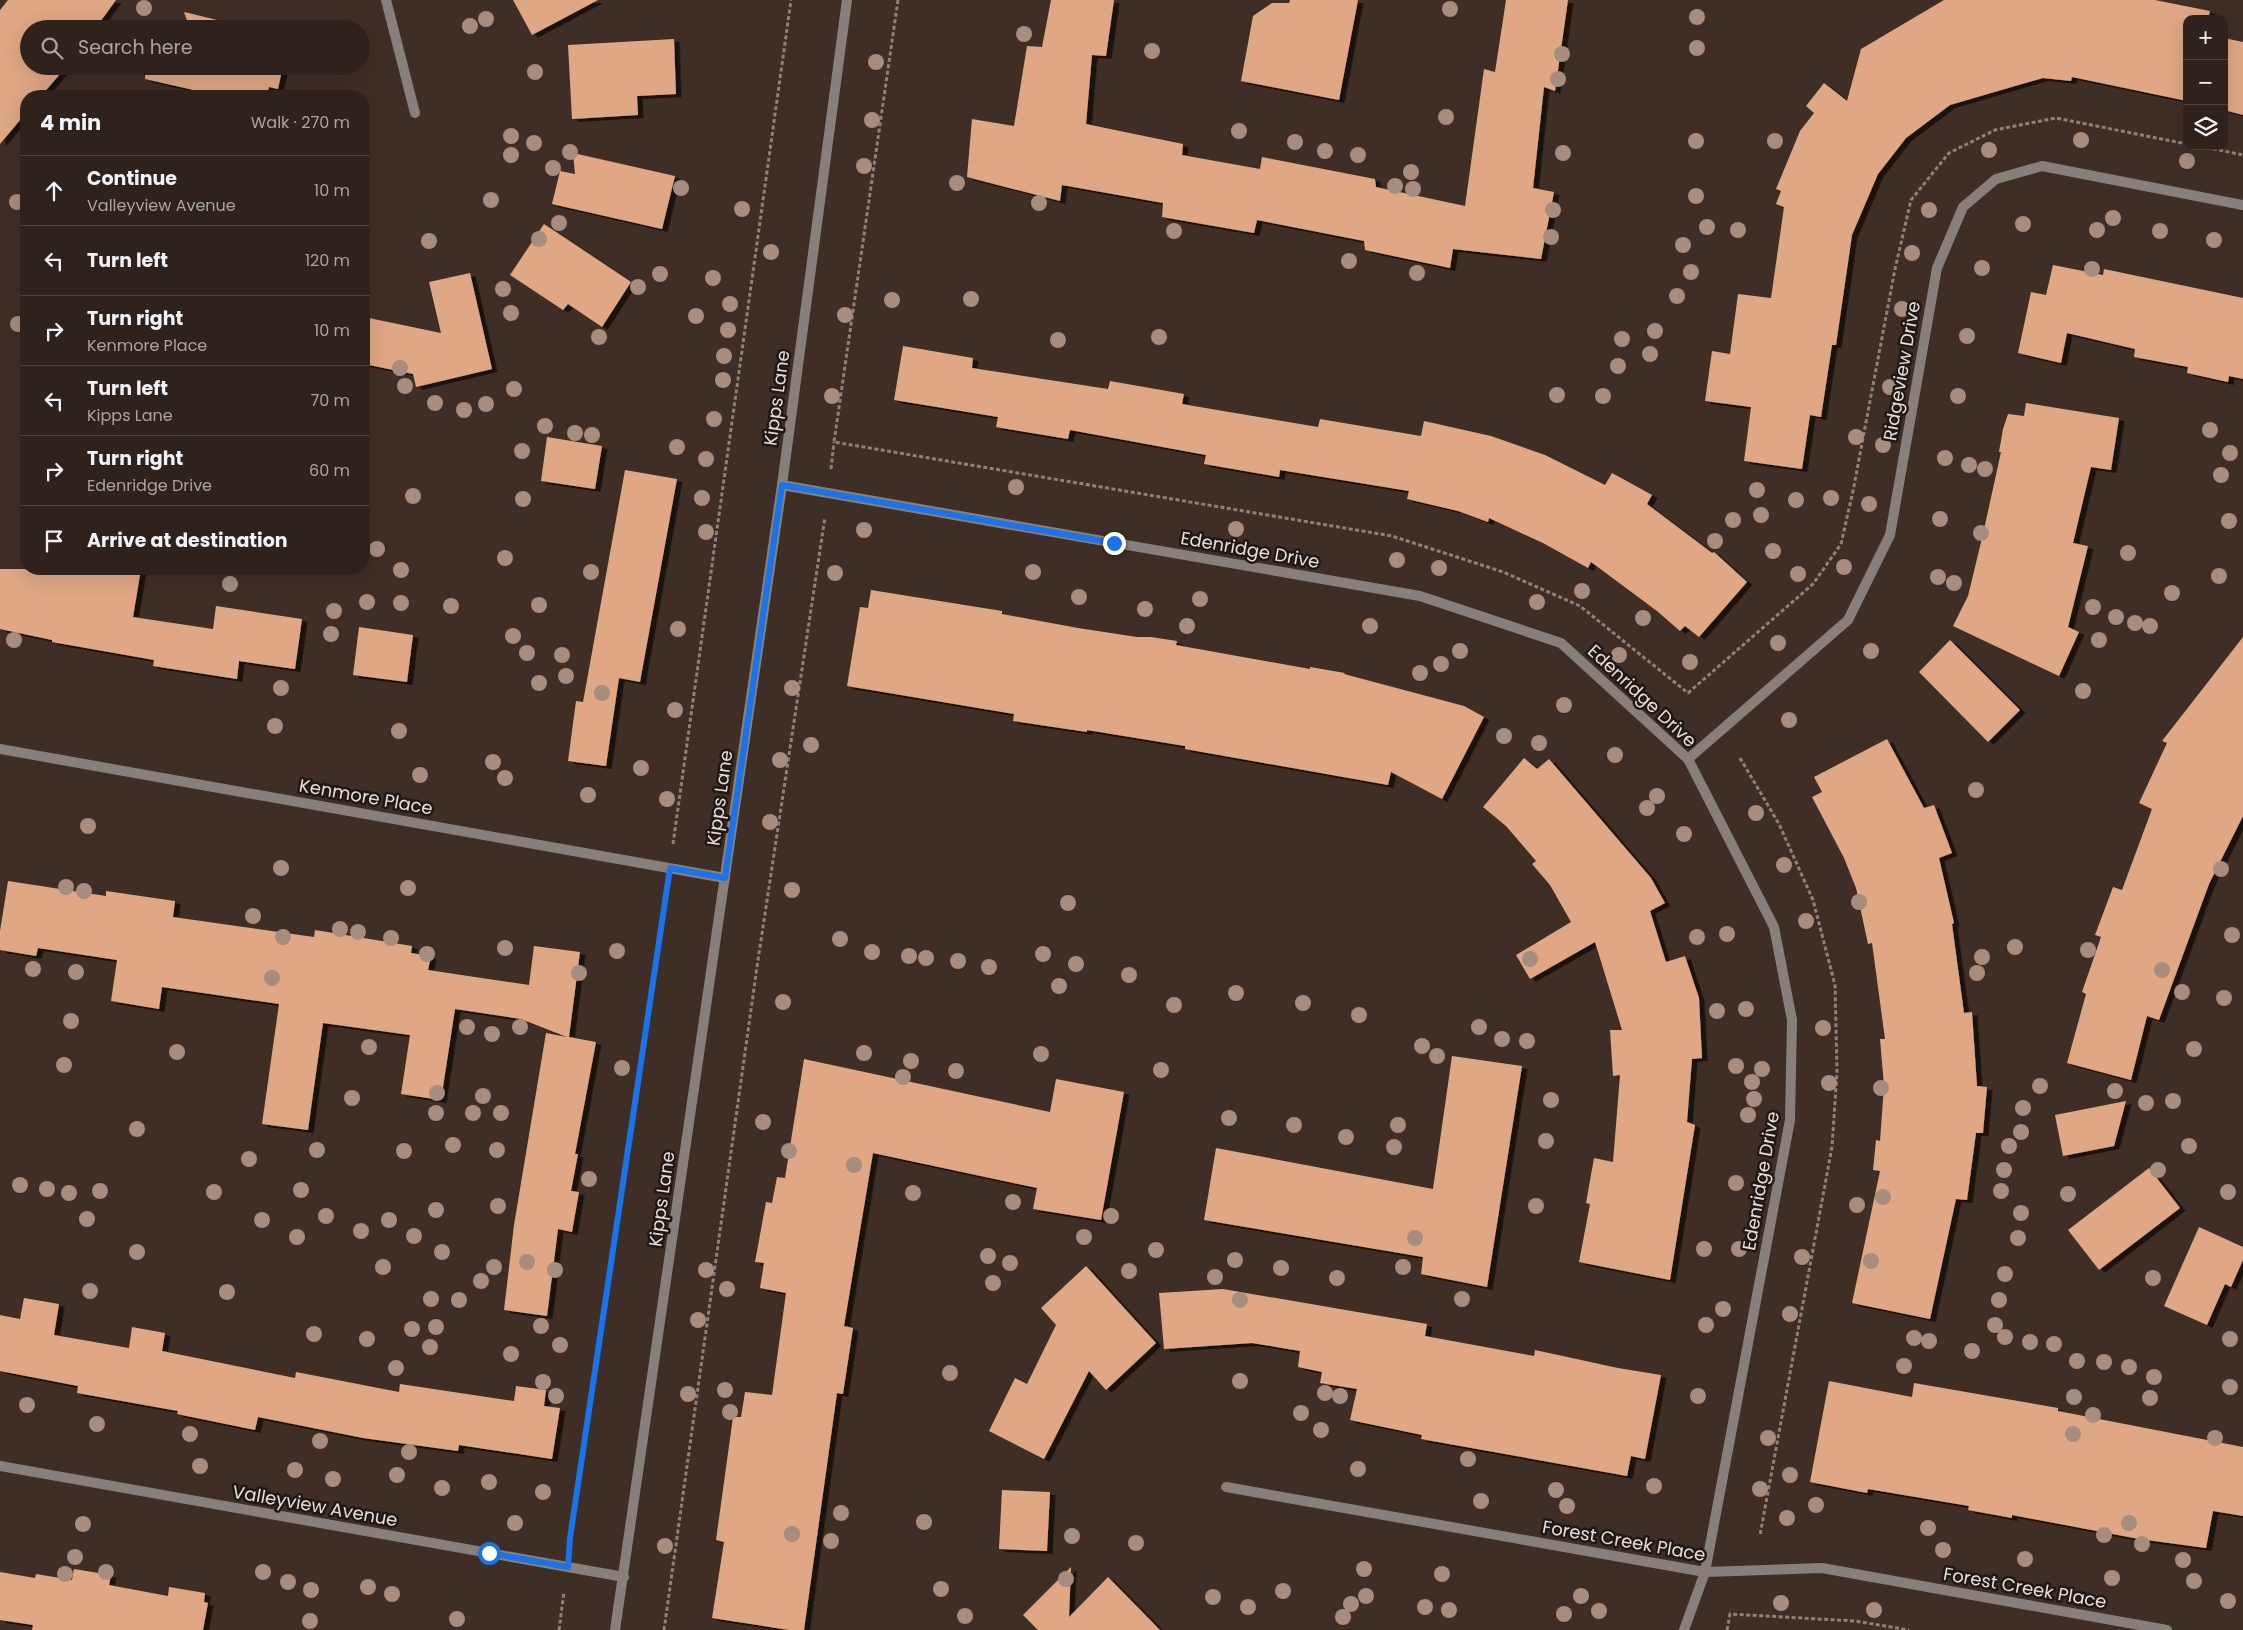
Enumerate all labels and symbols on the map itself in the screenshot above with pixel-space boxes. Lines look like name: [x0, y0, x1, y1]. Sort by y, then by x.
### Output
street label: Ridgeview Drive: [1877, 299, 1926, 443]
street label: Kipps Lane: [757, 348, 796, 447]
street label: Edenridge Drive: [1179, 525, 1322, 574]
route end: [1103, 532, 1126, 555]
street label: Edenridge Drive: [1582, 639, 1702, 753]
street label: Kipps Lane: [700, 748, 739, 847]
street label: Kenmore Place: [297, 772, 435, 821]
street label: Edenridge Drive: [1736, 1109, 1785, 1252]
street label: Kipps Lane: [642, 1149, 681, 1248]
street label: Valleyview Avenue: [231, 1479, 400, 1532]
street label: Forest Creek Place: [1541, 1514, 1708, 1567]
route start: [478, 1542, 501, 1565]
street label: Forest Creek Place: [1942, 1561, 2109, 1614]

